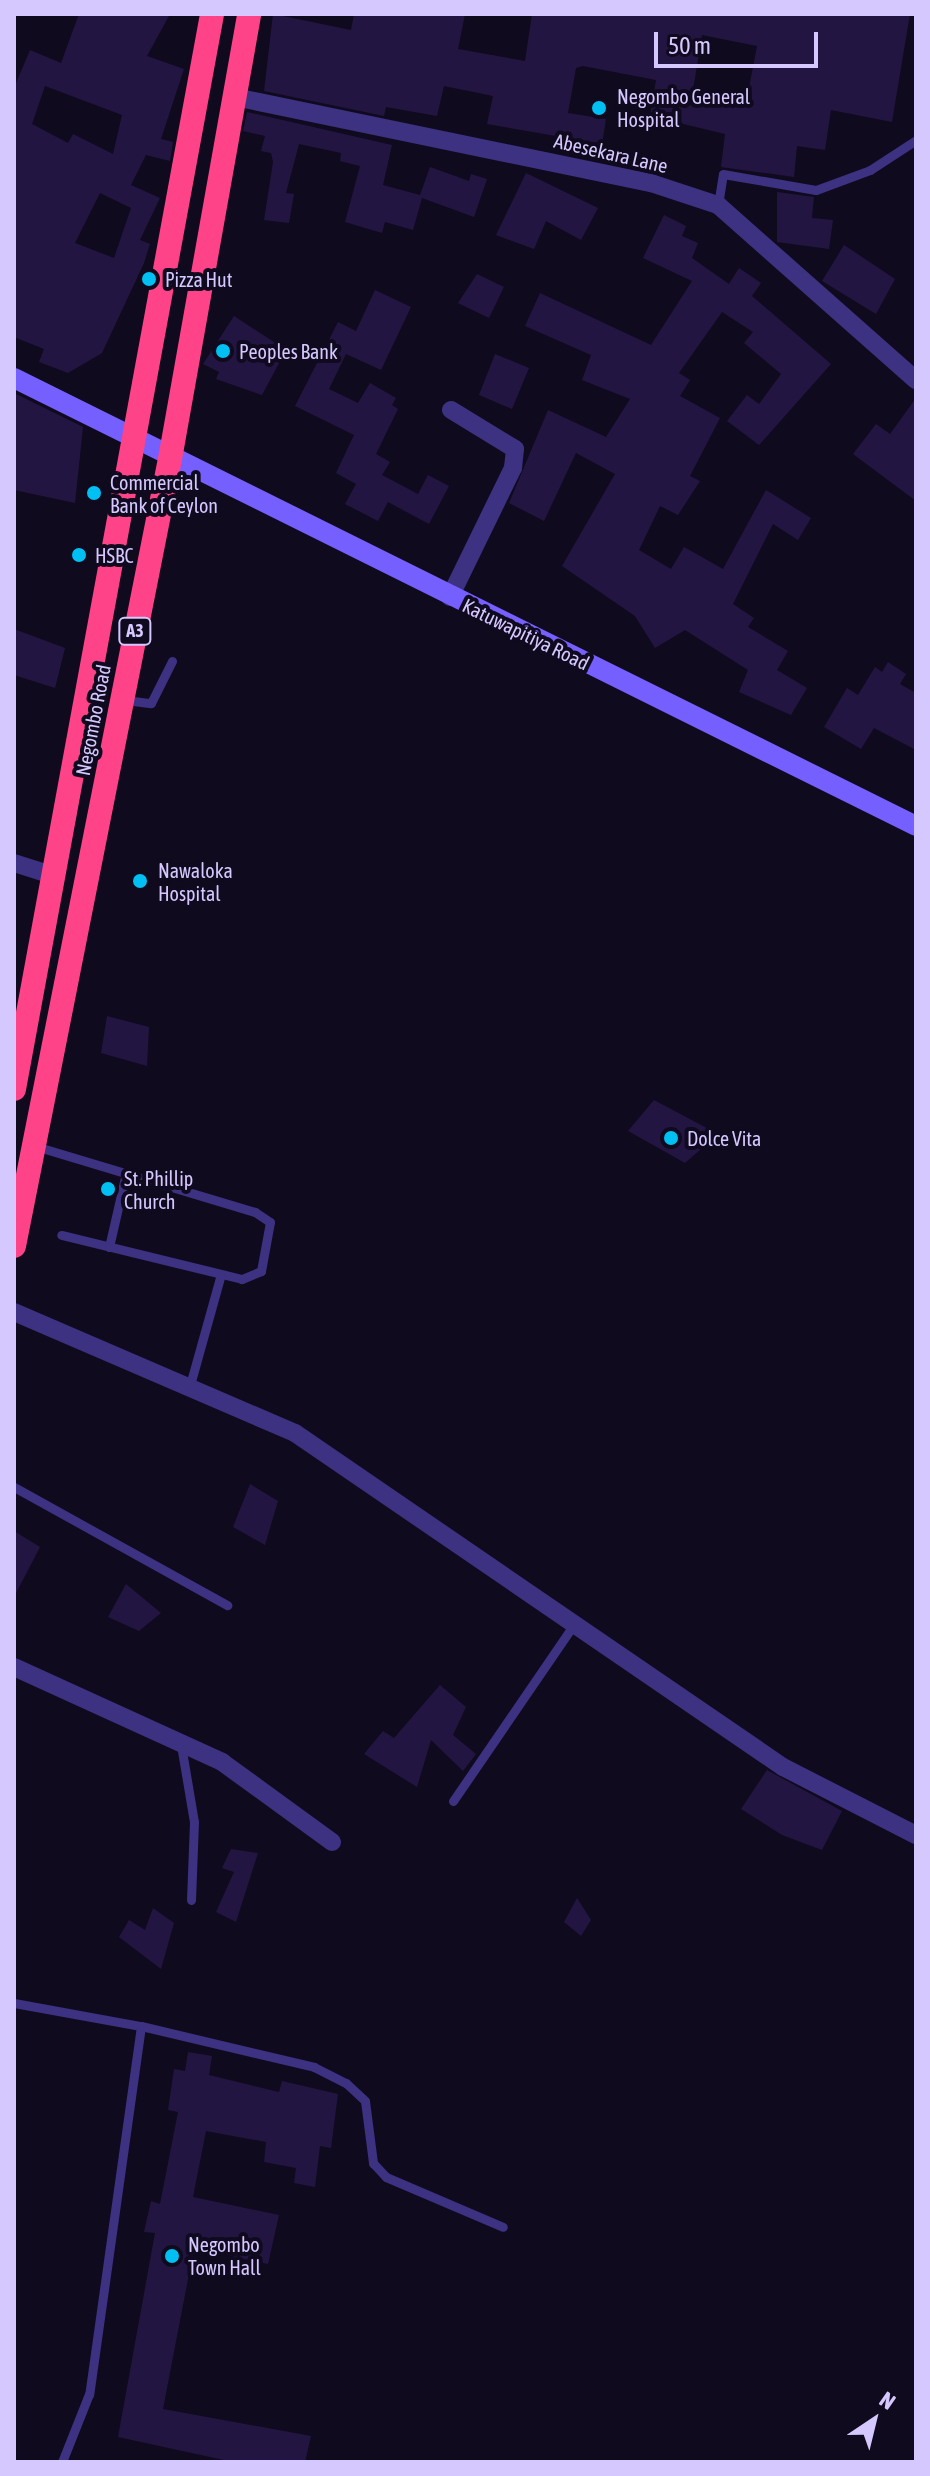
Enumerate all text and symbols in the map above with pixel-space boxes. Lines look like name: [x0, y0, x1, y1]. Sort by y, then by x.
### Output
scale bar: [658, 16, 822, 66]
text: 50 m: [668, 32, 711, 59]
place label: Negombo General Hospital: [617, 84, 750, 131]
marker: Negombo General Hospital: [588, 97, 610, 119]
street label: Abesekara Lane: [552, 128, 670, 178]
place label: Pizza Hut: [165, 267, 232, 291]
marker: Pizza Hut: [140, 270, 158, 288]
place label: Peoples Bank: [239, 339, 338, 363]
marker: Peoples Bank: [214, 342, 232, 360]
place label: Commercial Bank of Ceylon: [110, 470, 218, 517]
marker: Commercial Bank of Ceylon: [85, 484, 103, 502]
place label: HSBC: [95, 543, 133, 567]
marker: HSBC: [70, 546, 88, 564]
street label: Katuwapitiya Road: [459, 593, 593, 675]
road number: A3: [117, 617, 153, 645]
street label: Negombo Road: [70, 662, 116, 778]
place label: Nawaloka Hospital: [158, 858, 233, 905]
marker: Nawaloka Hospital: [129, 870, 151, 892]
place label: Dolce Vita: [687, 1126, 761, 1150]
marker: Dolce Vita: [662, 1129, 680, 1147]
place label: St. Phillip Church: [124, 1166, 193, 1213]
marker: St. Phillip Church: [99, 1180, 117, 1198]
place label: Negombo Town Hall: [188, 2232, 261, 2279]
marker: Negombo Town Hall: [163, 2247, 181, 2265]
north arrow: [834, 2380, 914, 2460]
text: N: [875, 2386, 901, 2415]

